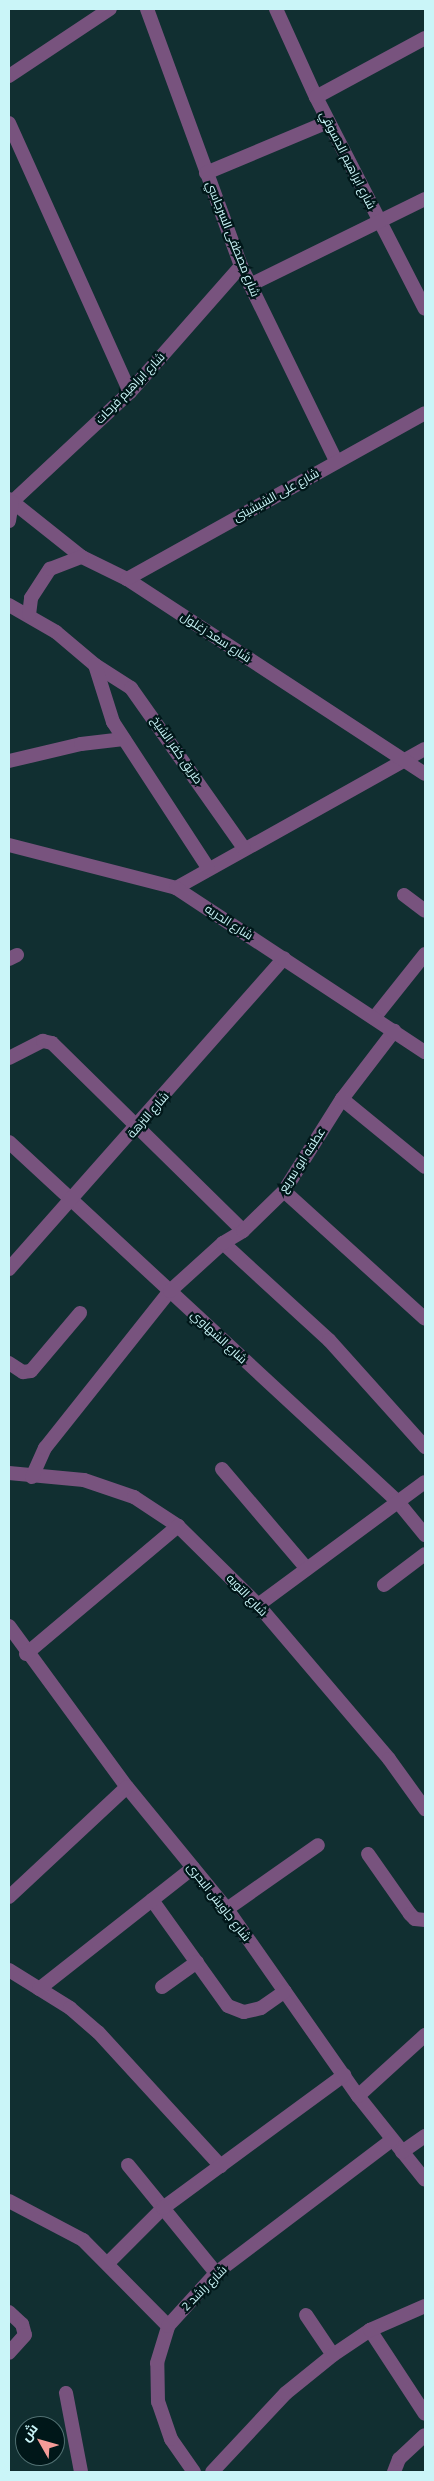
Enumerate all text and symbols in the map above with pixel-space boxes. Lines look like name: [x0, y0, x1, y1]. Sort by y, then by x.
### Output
street label: شارع ابراهيم الدسوقي: [317, 109, 379, 211]
street label: شارع مصطفى السرجاسي: [203, 179, 263, 299]
street label: شارع ابراهيم فرحات: [92, 349, 168, 427]
street label: شارع على الشيشينى: [231, 465, 321, 525]
street label: شارع سعد زغلول: [178, 609, 254, 665]
street label: طريق كفر الشيخ: [148, 713, 206, 787]
street label: شارع الحريه: [202, 901, 256, 943]
street label: شارع النزهة: [124, 1089, 172, 1141]
street label: عطفه ابو سريع: [276, 1125, 328, 1195]
street label: شارع الشهاوي: [188, 1307, 250, 1367]
street label: شارع التوبه: [223, 1571, 271, 1619]
street label: شارع جاويش البحرى: [184, 1860, 254, 1944]
street label: شارع راشد 2: [178, 2262, 230, 2314]
north arrow: [15, 2416, 65, 2466]
text: ش: [15, 2419, 42, 2446]

